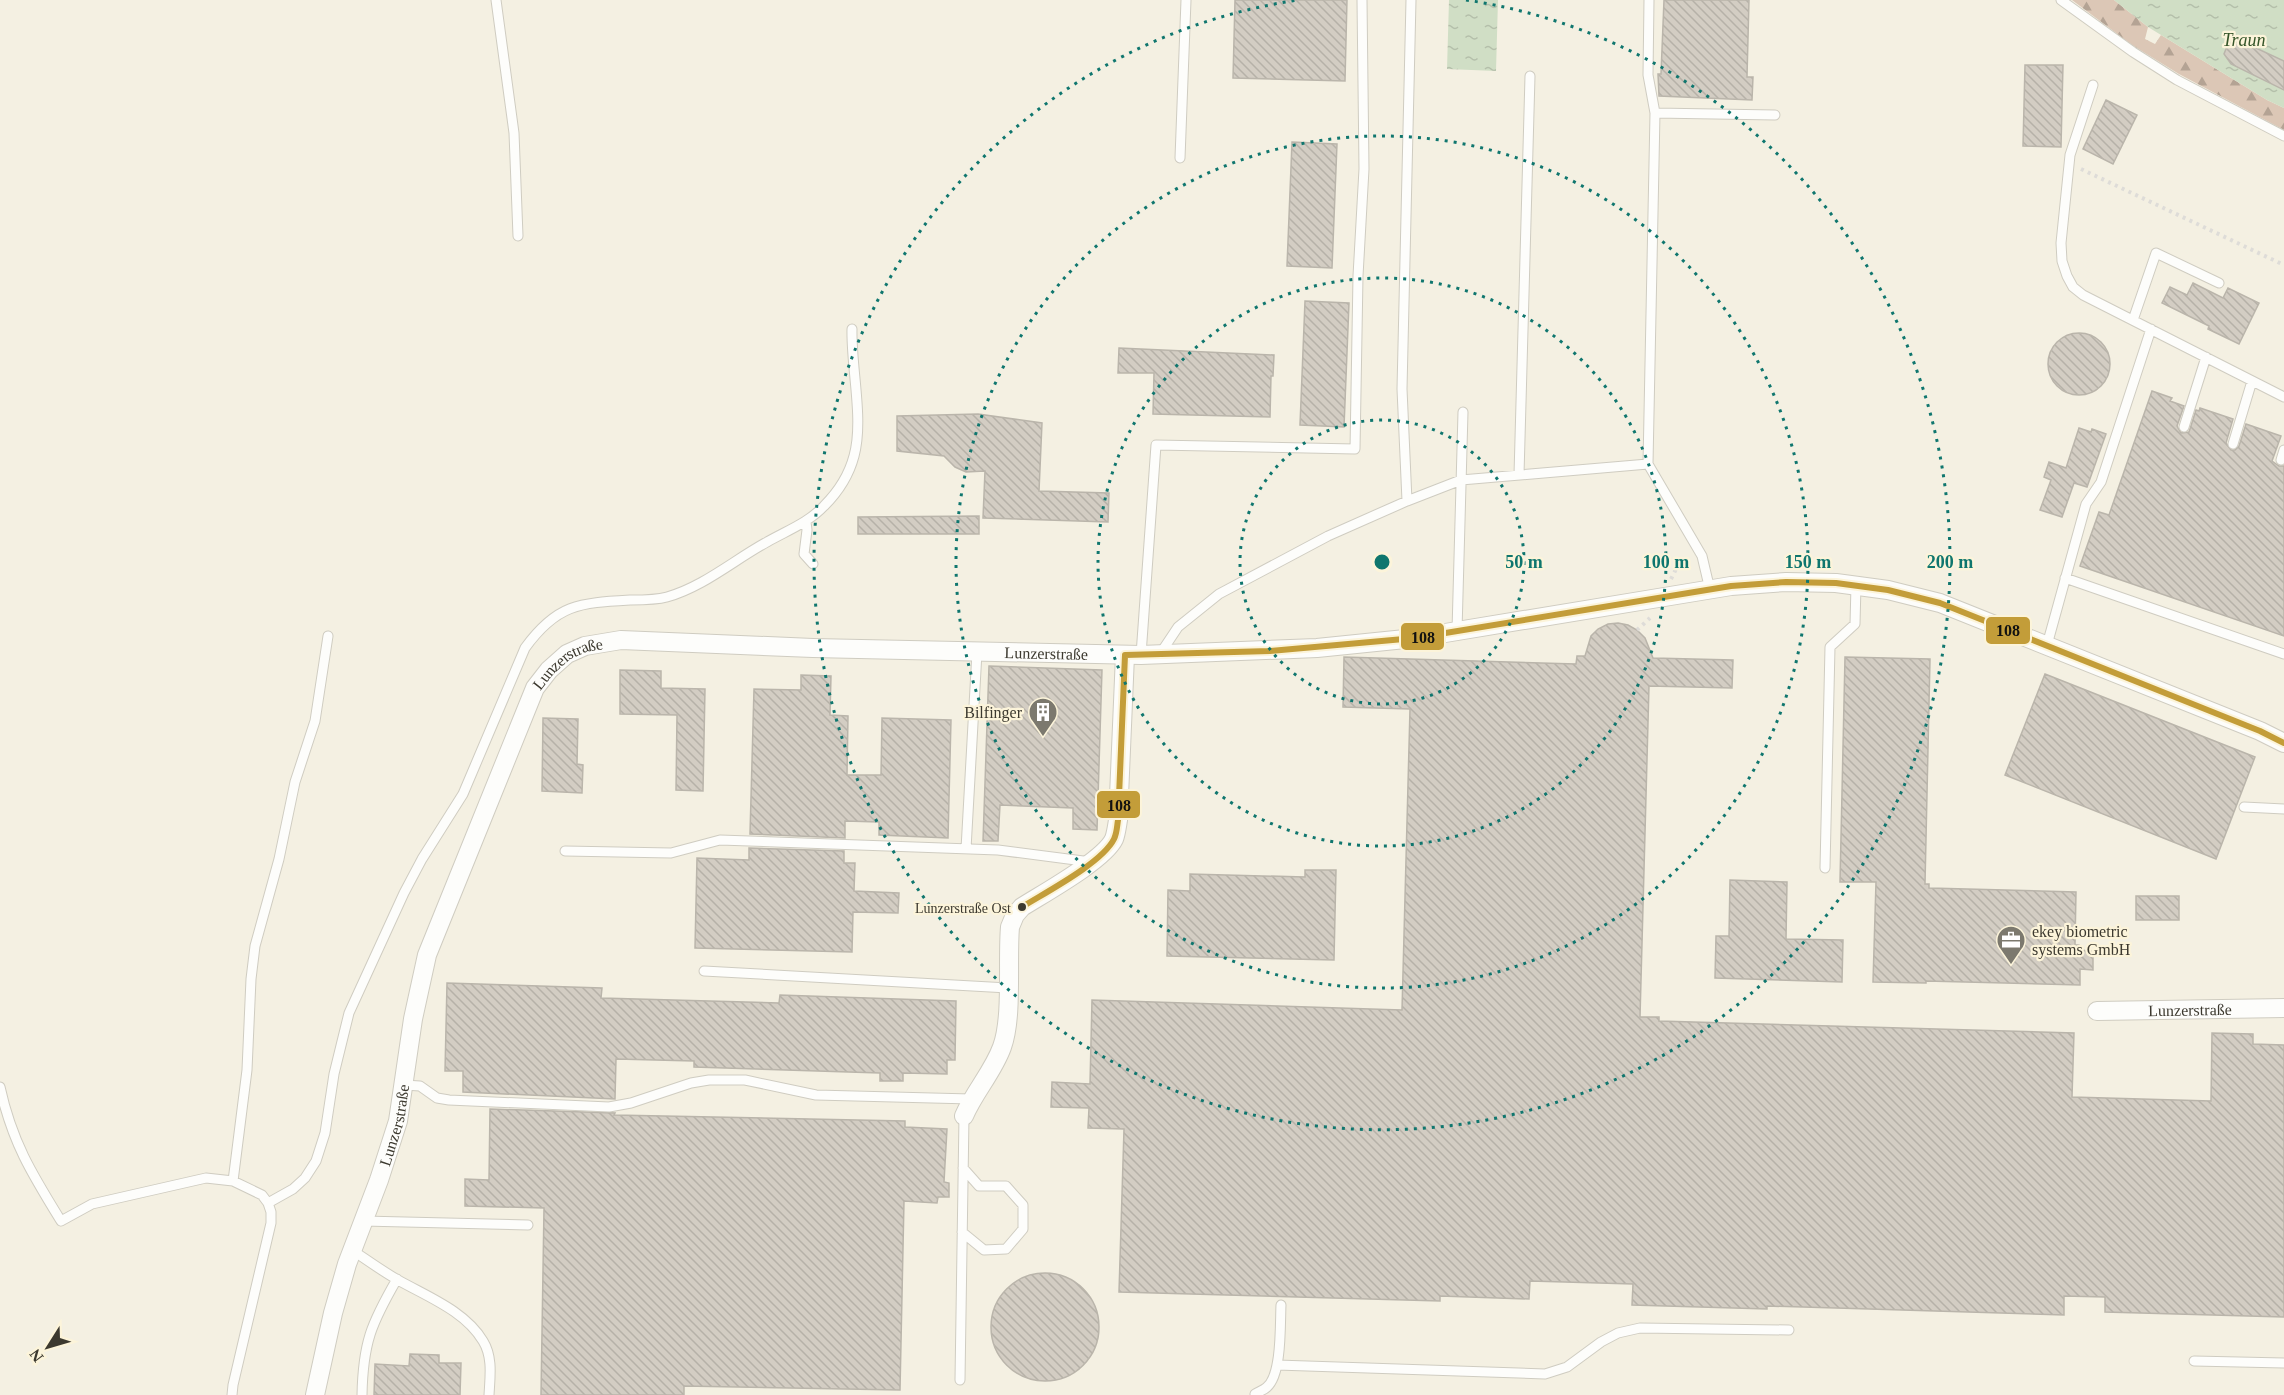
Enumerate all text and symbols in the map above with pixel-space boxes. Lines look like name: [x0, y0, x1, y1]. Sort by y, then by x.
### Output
water label: Traun: [2222, 30, 2266, 50]
centre of rings: [1372, 552, 1392, 572]
text: 50 m: [1505, 552, 1543, 572]
text: 100 m: [1643, 552, 1689, 572]
text: 150 m: [1785, 552, 1831, 572]
text: 200 m: [1927, 552, 1973, 572]
line badge: 108: [1985, 616, 2031, 645]
line badge: 108: [1400, 622, 1445, 651]
text: 108: [1996, 622, 2020, 639]
text: 108: [1411, 629, 1435, 646]
street label: Lunzerstraße: [529, 635, 604, 693]
street label: Lunzerstraße: [1004, 644, 1088, 663]
building icon: Bilfinger: [1027, 696, 1059, 738]
place label: Bilfinger: [964, 704, 1023, 722]
line badge: 108: [1096, 790, 1141, 819]
text: 108: [1107, 797, 1131, 814]
place label: Lunzerstraße Ost: [915, 901, 1011, 916]
marker: Lunzerstraße Ost: [1016, 901, 1028, 913]
place label: ekey biometric systems GmbH: [2032, 923, 2131, 959]
office icon: ekey biometric systems GmbH: [1995, 924, 2027, 966]
street label: Lunzerstraße: [2148, 1001, 2232, 1019]
street label: Lunzerstraße: [376, 1083, 412, 1168]
north arrow: [18, 1317, 78, 1377]
text: N: [26, 1346, 47, 1365]

